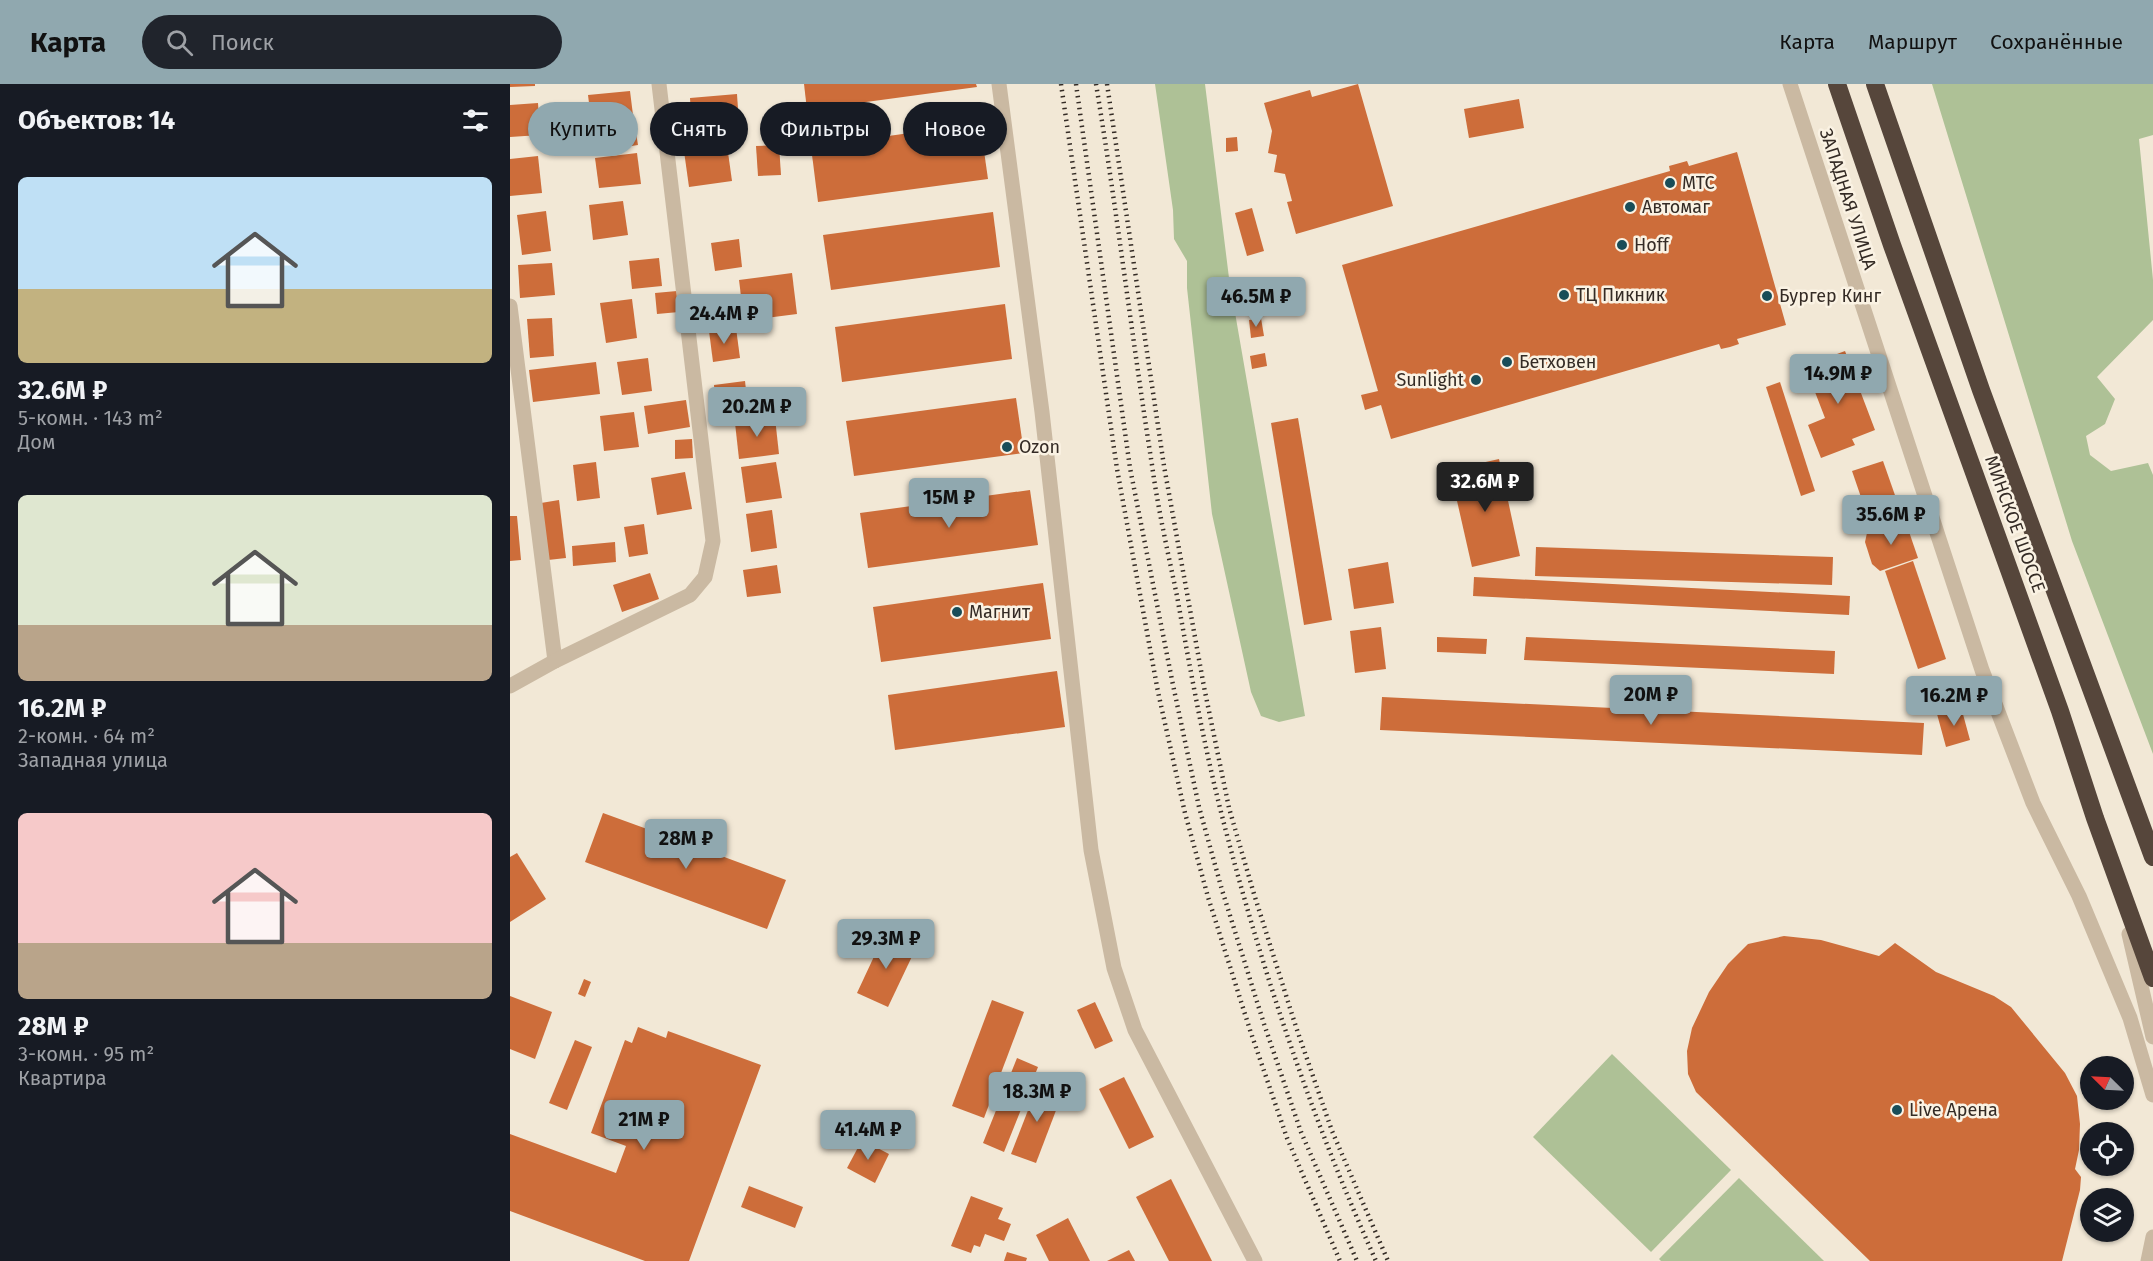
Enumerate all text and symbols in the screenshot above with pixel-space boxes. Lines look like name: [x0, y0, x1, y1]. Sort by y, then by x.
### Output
search box: [142, 15, 562, 69]
text: Карта: [30, 26, 106, 59]
icon: search: [163, 26, 196, 59]
text: Поиск: [211, 29, 274, 56]
text: Карта: [1779, 29, 1835, 55]
text: Маршрут: [1868, 29, 1957, 55]
text: Сохранённые: [1990, 29, 2123, 55]
chip: Купить: [528, 102, 638, 156]
chip: Снять: [650, 102, 748, 156]
chip: Фильтры: [760, 102, 891, 156]
chip: Новое: [903, 102, 1007, 156]
icon: filters: [459, 104, 492, 137]
text: Объектов: 14: [18, 105, 175, 136]
street label: ЗАПАДНАЯ УЛИЦА: [1815, 126, 1881, 273]
place label: МТС: [1682, 172, 1715, 194]
marker: МТС: [1663, 176, 1677, 190]
place label: Автомаг: [1642, 196, 1710, 218]
marker: Автомаг: [1623, 200, 1637, 214]
icon: home: [201, 216, 309, 324]
place label: Hoff: [1634, 234, 1671, 256]
marker: Hoff: [1615, 238, 1629, 252]
pin: 46.5M ₽: [1201, 277, 1311, 328]
text: 46.5M ₽: [1221, 284, 1291, 308]
place label: ТЦ Пикник: [1576, 284, 1666, 306]
place label: Бургер Кинг: [1779, 285, 1882, 307]
marker: ТЦ Пикник: [1557, 288, 1571, 302]
marker: Бургер Кинг: [1760, 289, 1774, 303]
pin: 24.4M ₽: [669, 294, 779, 345]
text: 24.4M ₽: [689, 301, 759, 325]
place label: Бетховен: [1519, 351, 1597, 373]
pin: 14.9M ₽: [1783, 354, 1893, 405]
marker: Бетховен: [1500, 355, 1514, 369]
text: 14.9M ₽: [1804, 361, 1872, 385]
place label: Sunlight: [1396, 369, 1464, 391]
marker: Sunlight: [1469, 373, 1483, 387]
text: 32.6M ₽: [18, 375, 107, 406]
pin: 20.2M ₽: [702, 387, 812, 438]
text: 20.2M ₽: [722, 394, 792, 418]
text: 5-комн. · 143 m²: [18, 406, 163, 430]
text: Дом: [18, 430, 55, 454]
place label: Ozon: [1019, 436, 1060, 458]
marker: Ozon: [1000, 440, 1014, 454]
street label: МИНСКОЕ ШОССЕ: [1980, 452, 2050, 596]
pin: 32.6M ₽: [1430, 462, 1540, 513]
text: 32.6M ₽: [1451, 469, 1519, 493]
pin: 15M ₽: [907, 478, 991, 529]
text: 15M ₽: [923, 485, 975, 509]
pin: 35.6M ₽: [1836, 495, 1946, 546]
text: 35.6M ₽: [1856, 502, 1926, 526]
icon: home: [201, 534, 309, 642]
place label: Магнит: [969, 601, 1031, 623]
marker: Магнит: [950, 605, 964, 619]
pin: 20M ₽: [1609, 675, 1693, 726]
pin: 16.2M ₽: [1899, 676, 2009, 727]
text: 20M ₽: [1624, 682, 1678, 706]
text: 16.2M ₽: [1920, 683, 1988, 707]
text: 16.2M ₽: [18, 693, 106, 724]
text: 2-комн. · 64 m²: [18, 724, 155, 748]
text: Западная улица: [18, 748, 168, 772]
pin: 28M ₽: [644, 819, 728, 870]
text: 28M ₽: [659, 826, 713, 850]
icon: home: [201, 852, 309, 960]
pin: 29.3M ₽: [831, 919, 941, 970]
text: 29.3M ₽: [851, 926, 921, 950]
text: 28M ₽: [18, 1011, 89, 1042]
text: 3-комн. · 95 m²: [18, 1042, 154, 1066]
north arrow: [2080, 1056, 2134, 1110]
map controls: [2080, 1056, 2134, 1242]
text: Квартира: [18, 1066, 107, 1090]
pin: 18.3M ₽: [982, 1072, 1092, 1123]
text: 18.3M ₽: [1003, 1079, 1071, 1103]
place label: Live Арена: [1909, 1099, 1998, 1121]
pin: 21M ₽: [602, 1100, 686, 1151]
marker: Live Арена: [1890, 1103, 1904, 1117]
text: 21M ₽: [618, 1107, 670, 1131]
pin: 41.4M ₽: [813, 1110, 923, 1161]
text: 41.4M ₽: [834, 1117, 902, 1141]
button: locate: [2080, 1122, 2134, 1176]
button: layers: [2080, 1188, 2134, 1242]

